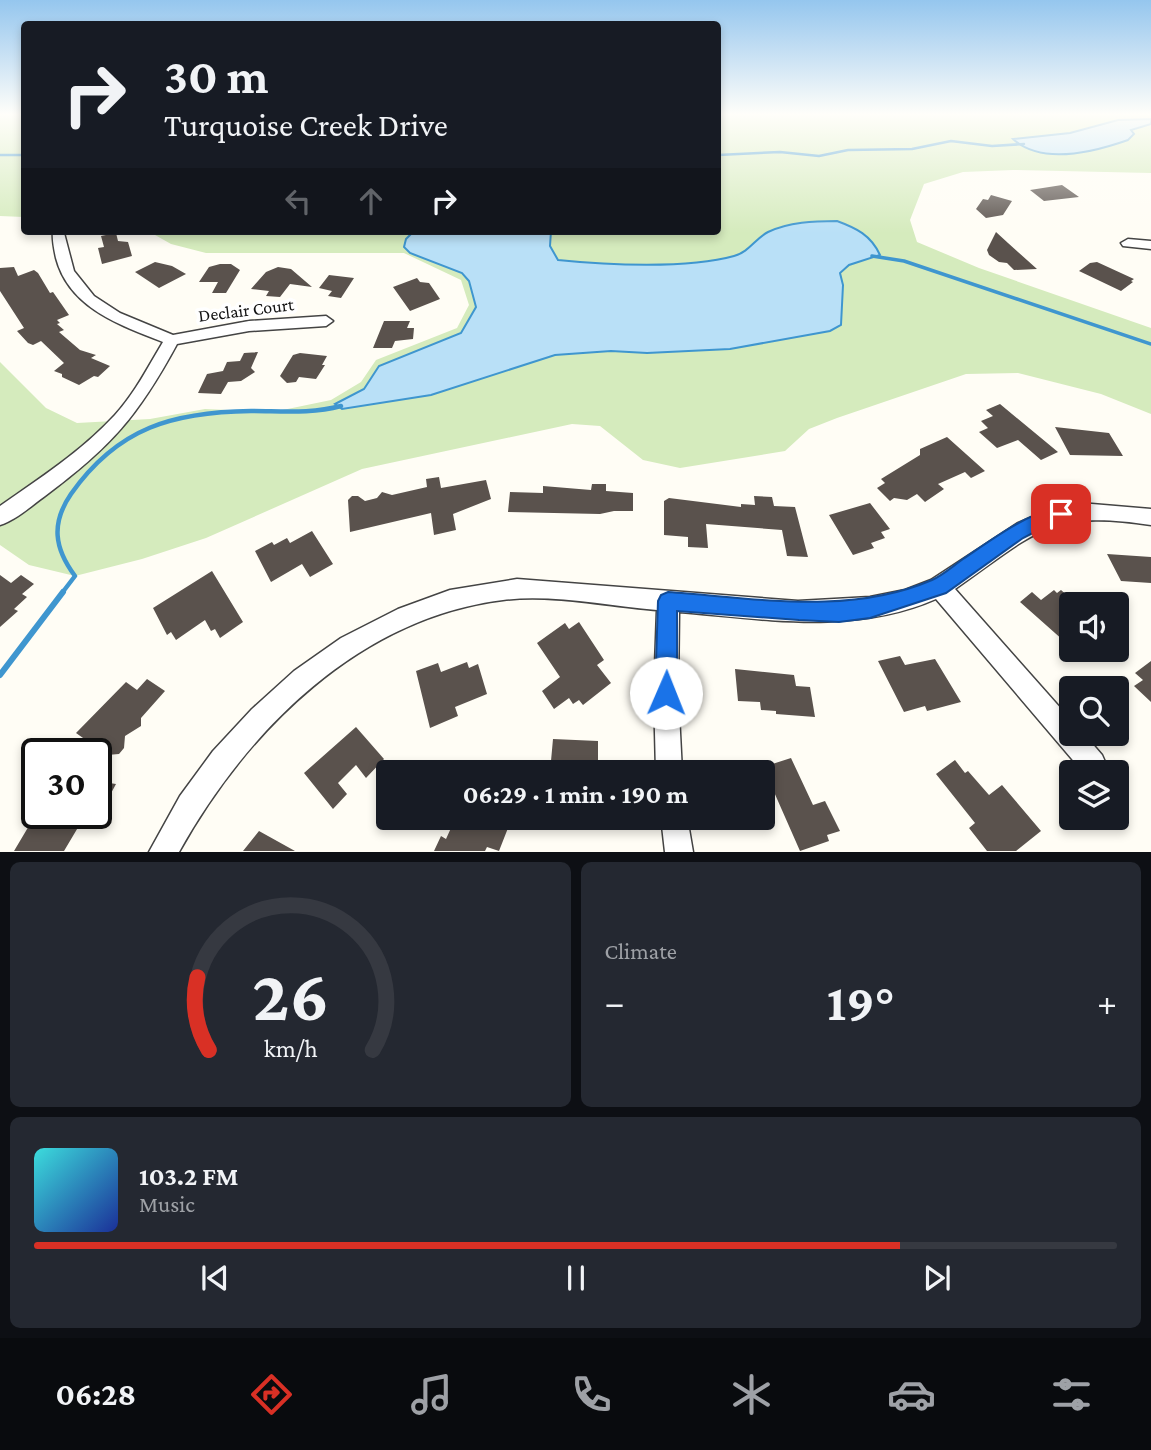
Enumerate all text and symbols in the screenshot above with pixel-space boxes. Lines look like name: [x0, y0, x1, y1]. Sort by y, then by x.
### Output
icon: right: [49, 49, 140, 140]
text: 30 m: [164, 49, 269, 104]
text: Turquoise Creek Drive: [164, 107, 448, 143]
icon: left: [279, 182, 317, 220]
icon: ahead: [352, 182, 390, 220]
icon: right: [425, 182, 463, 220]
street label: Declair Court: [197, 294, 296, 326]
pin: [1031, 484, 1091, 544]
icon: arrive: [1042, 495, 1080, 533]
map controls: [1059, 592, 1129, 830]
button: sound: [1059, 592, 1129, 662]
position arrow: [629, 656, 703, 730]
button: search: [1059, 676, 1129, 746]
speed limit sign: 30: [21, 738, 112, 829]
button: layers: [1059, 760, 1129, 830]
text: 06:29 · 1 min · 190 m: [463, 780, 688, 809]
text: Climate: [605, 938, 677, 964]
text: 26: [252, 956, 329, 1037]
text: 19°: [827, 973, 895, 1031]
text: −: [605, 981, 625, 1023]
text: +: [1097, 981, 1117, 1023]
text: km/h: [263, 1035, 317, 1062]
text: 103.2 FM: [139, 1162, 238, 1191]
text: Music: [139, 1191, 195, 1217]
icon: previous: [196, 1259, 234, 1297]
icon: pause: [557, 1259, 595, 1297]
icon: next: [918, 1259, 956, 1297]
icon: directions: [247, 1370, 296, 1419]
icon: music: [407, 1370, 456, 1419]
icon: phone: [567, 1370, 616, 1419]
icon: climate: [727, 1370, 776, 1419]
icon: car: [887, 1370, 936, 1419]
icon: filters: [1047, 1370, 1096, 1419]
text: 06:28: [55, 1376, 136, 1412]

